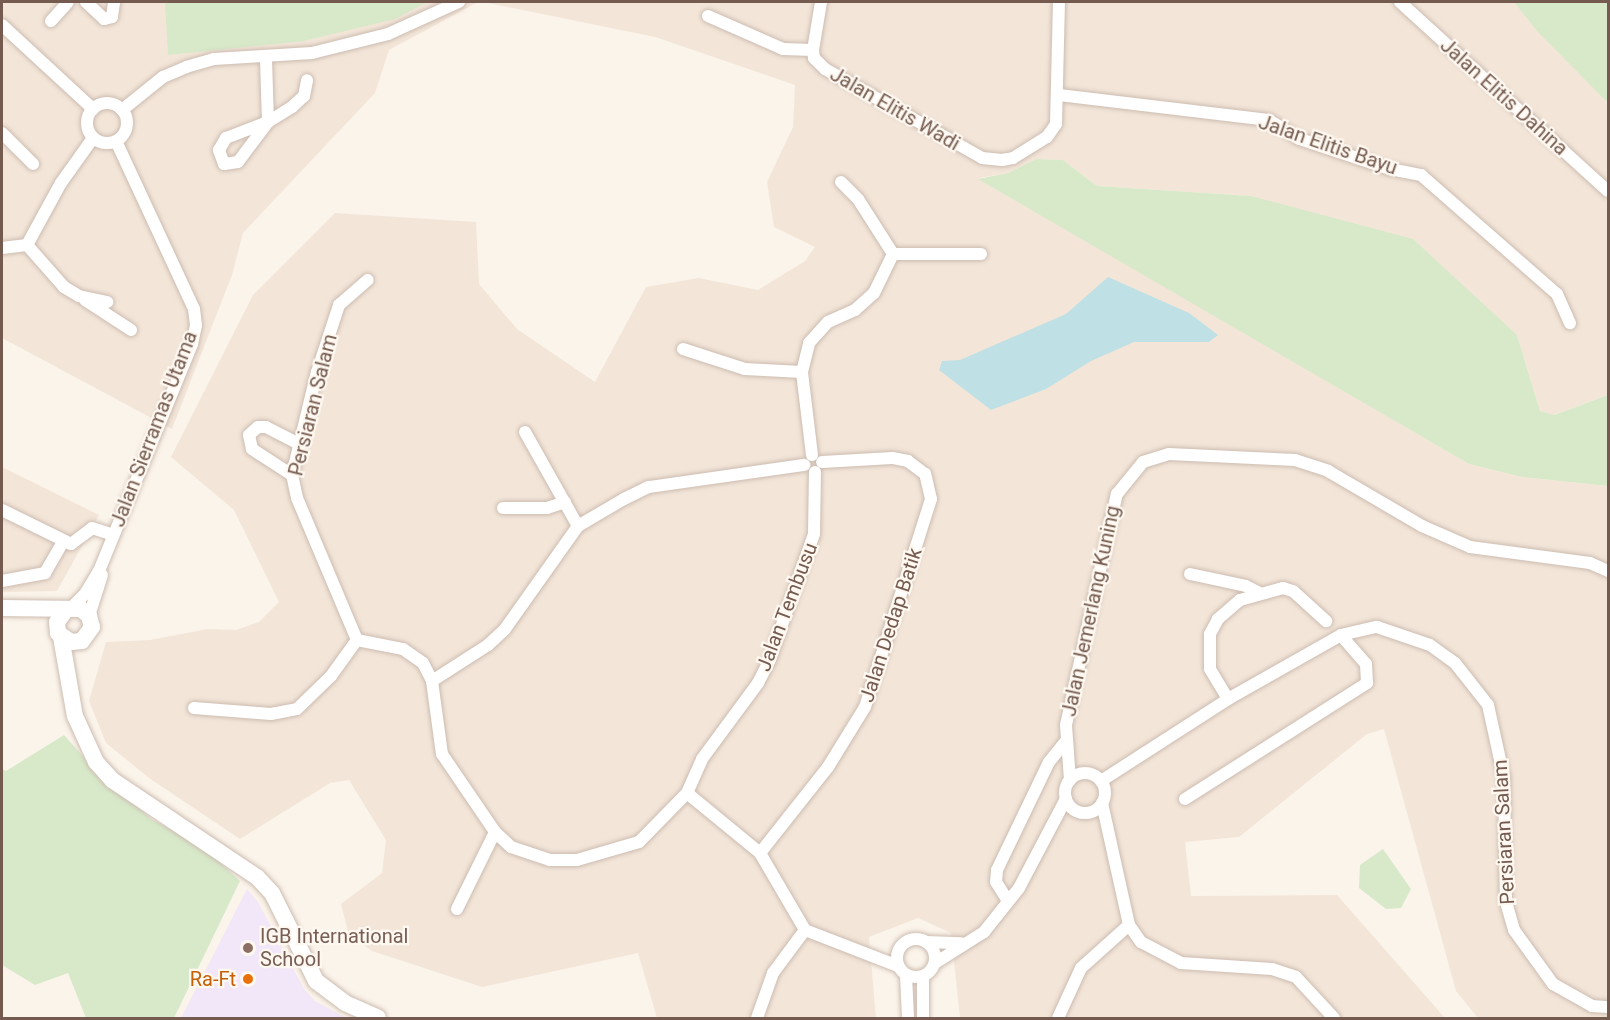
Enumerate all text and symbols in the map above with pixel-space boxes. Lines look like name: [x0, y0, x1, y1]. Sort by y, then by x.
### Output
street label: Jalan Elitis Dahina: [1435, 33, 1573, 161]
street label: Jalan Elitis Wadi: [826, 62, 964, 156]
street label: Jalan Elitis Bayu: [1255, 110, 1401, 180]
street label: Jalan Sierramas Utama: [106, 328, 202, 530]
street label: Persiaran Salam: [284, 332, 342, 478]
street label: Jalan Jemerlang Kuning: [1057, 503, 1125, 719]
street label: Jalan Tembusu: [751, 539, 823, 675]
street label: Jalan Dedap Batik: [855, 545, 927, 705]
street label: Persiaran Salam: [1488, 759, 1520, 905]
place label: IGB International School: [260, 924, 408, 971]
marker: IGB International School: [241, 941, 255, 955]
place label: Ra-Ft: [190, 967, 236, 991]
marker: Ra-Ft: [241, 972, 255, 986]

